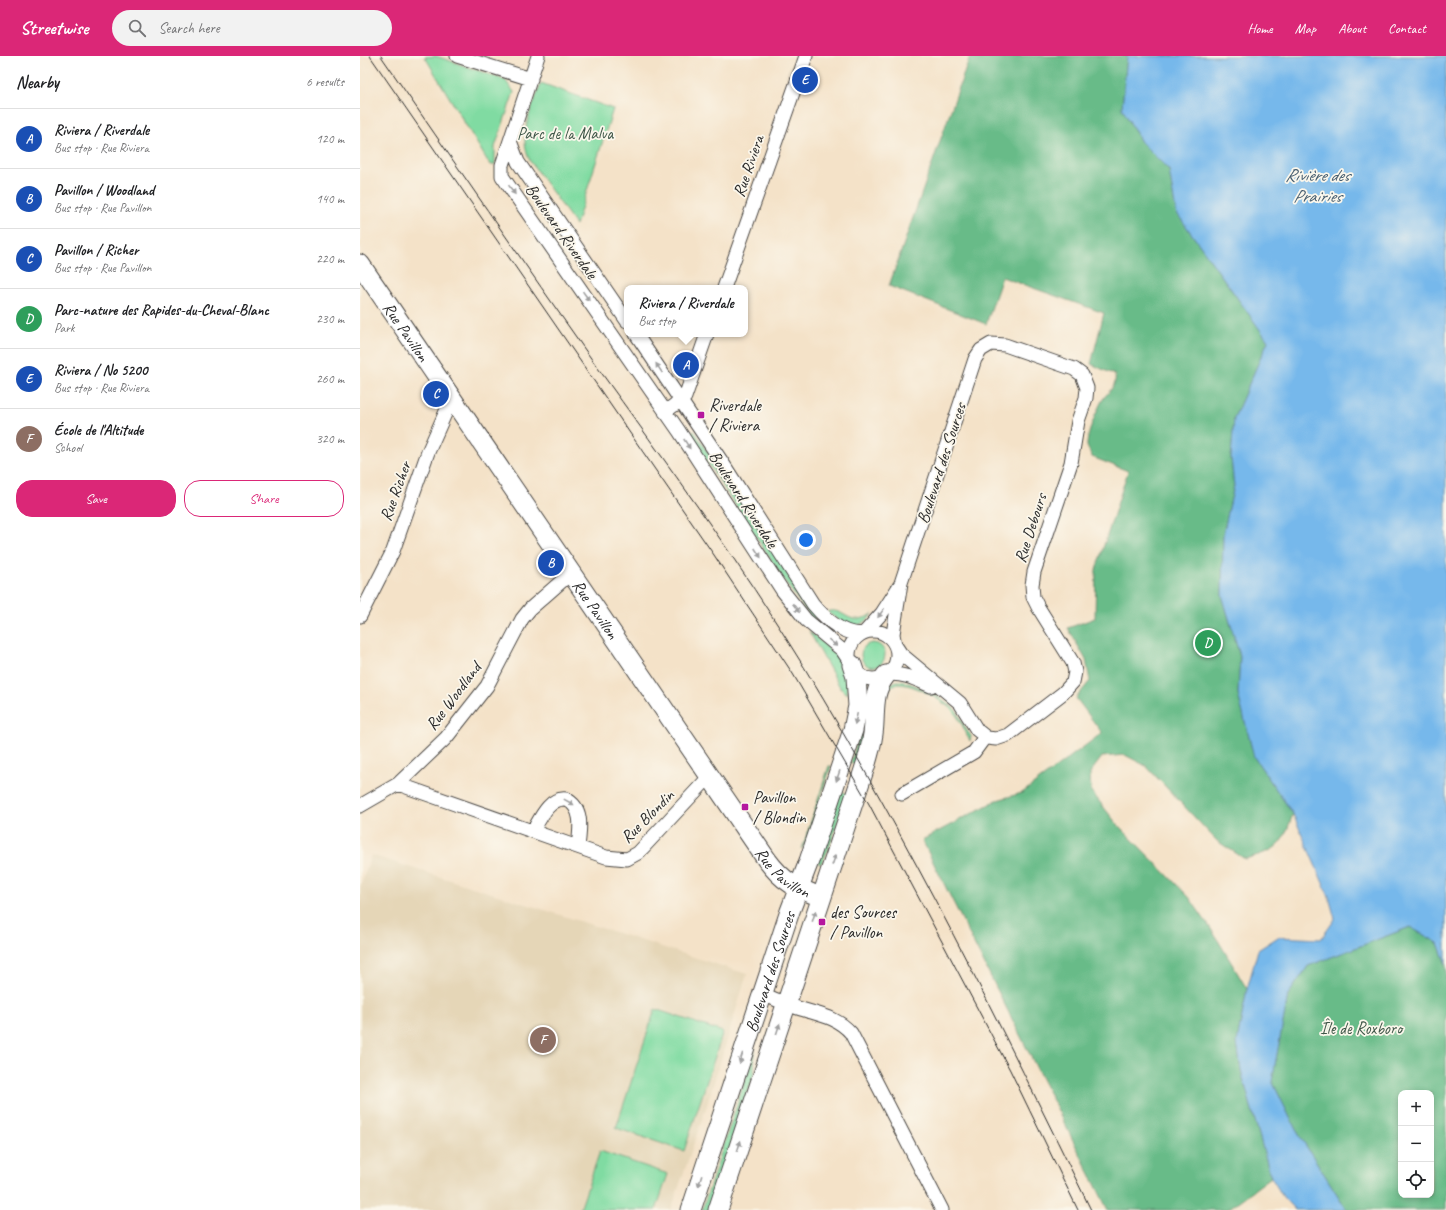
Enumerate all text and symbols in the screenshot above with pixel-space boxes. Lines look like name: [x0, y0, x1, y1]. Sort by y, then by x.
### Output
search box: [112, 10, 392, 46]
text: Streetwise: [20, 16, 88, 40]
icon: search: [126, 17, 148, 39]
text: Search here: [158, 19, 220, 38]
text: Home: [1247, 20, 1273, 37]
text: Map: [1295, 20, 1316, 37]
text: About: [1338, 20, 1366, 37]
text: Contact: [1388, 20, 1426, 37]
pin: E: [792, 65, 818, 95]
text: Nearby: [16, 72, 59, 93]
text: 6 results: [306, 74, 344, 90]
text: Riviera / Riverdale: [54, 121, 149, 140]
park label: Parc de la Malva: [517, 123, 614, 144]
text: A: [26, 131, 32, 147]
text: 120 m: [316, 131, 344, 147]
street label: Rue Riviera: [728, 131, 769, 200]
text: Bus stop · Rue Riviera: [54, 140, 149, 156]
water label: Rivière des Prairies: [1285, 164, 1352, 207]
street label: Boulevard Riverdale: [521, 180, 603, 284]
text: Pavillon / Woodland: [54, 181, 154, 200]
one-way arrow: [508, 184, 516, 195]
text: B: [26, 191, 32, 207]
text: 140 m: [316, 191, 344, 207]
text: Bus stop · Rue Pavillon: [54, 200, 151, 216]
text: Pavillon / Richer: [54, 241, 139, 260]
text: C: [26, 251, 32, 267]
text: 220 m: [316, 251, 344, 267]
text: Bus stop · Rue Pavillon: [54, 260, 151, 276]
popup: [624, 285, 748, 337]
one-way arrow: [582, 291, 590, 302]
text: Riviera / Riverdale: [638, 294, 734, 313]
street label: Rue Pavillon: [378, 298, 434, 367]
text: Parc-nature des Rapides-du-Cheval-Blanc: [54, 301, 269, 320]
text: D: [25, 311, 33, 327]
text: 230 m: [316, 311, 344, 327]
text: Bus stop: [638, 313, 676, 329]
text: Park: [54, 320, 75, 336]
pin: A: [673, 350, 699, 380]
text: Riviera / No 5200: [54, 361, 148, 380]
one-way arrow: [655, 363, 663, 373]
text: E: [26, 371, 32, 387]
text: 260 m: [316, 371, 344, 387]
pin: C: [423, 379, 449, 409]
text: Bus stop · Rue Riviera: [54, 380, 149, 396]
place label: Riverdale / Riviera: [709, 395, 762, 436]
street label: Boulevard des Sources: [912, 398, 972, 526]
marker: Riverdale / Riviera: [696, 410, 706, 420]
text: École de l'Altitude: [54, 421, 143, 440]
text: F: [26, 431, 32, 447]
text: 320 m: [316, 431, 344, 447]
one-way arrow: [683, 439, 691, 449]
text: School: [54, 440, 82, 456]
street label: Boulevard Riverdale: [704, 447, 784, 553]
street label: Rue Richer: [375, 457, 417, 524]
button: Save: [16, 480, 176, 517]
button: Share: [184, 480, 344, 517]
street label: Rue Debours: [1009, 489, 1052, 565]
your location: [796, 530, 816, 550]
pin: B: [538, 548, 564, 578]
one-way arrow: [754, 548, 762, 558]
street label: Rue Pavillon: [568, 576, 624, 644]
one-way arrow: [792, 602, 800, 613]
one-way arrow: [877, 608, 885, 618]
pin: D: [1195, 628, 1221, 658]
one-way arrow: [828, 639, 839, 647]
street label: Rue Woodland: [421, 656, 487, 734]
one-way arrow: [853, 713, 859, 725]
one-way arrow: [835, 771, 841, 783]
street label: Rue Blondin: [616, 784, 680, 848]
place label: Pavillon / Blondin: [753, 787, 807, 828]
one-way arrow: [563, 798, 575, 805]
marker: Pavillon / Blondin: [740, 802, 750, 812]
street label: Rue Pavillon: [750, 843, 814, 903]
one-way arrow: [831, 853, 837, 865]
place label: des Sources / Pavillon: [830, 902, 897, 943]
street label: Boulevard des Sources: [741, 907, 801, 1035]
one-way arrow: [811, 910, 817, 922]
marker: des Sources / Pavillon: [817, 917, 827, 927]
park label: Île de Roxboro: [1320, 1018, 1404, 1039]
one-way arrow: [775, 1023, 781, 1035]
pin: F: [530, 1025, 556, 1055]
one-way arrow: [738, 1052, 744, 1064]
map controls: [1398, 1090, 1434, 1198]
button: +: [1398, 1090, 1434, 1126]
button: −: [1398, 1126, 1434, 1162]
one-way arrow: [736, 1140, 742, 1152]
button: locate: [1398, 1162, 1434, 1198]
one-way arrow: [697, 1176, 703, 1188]

